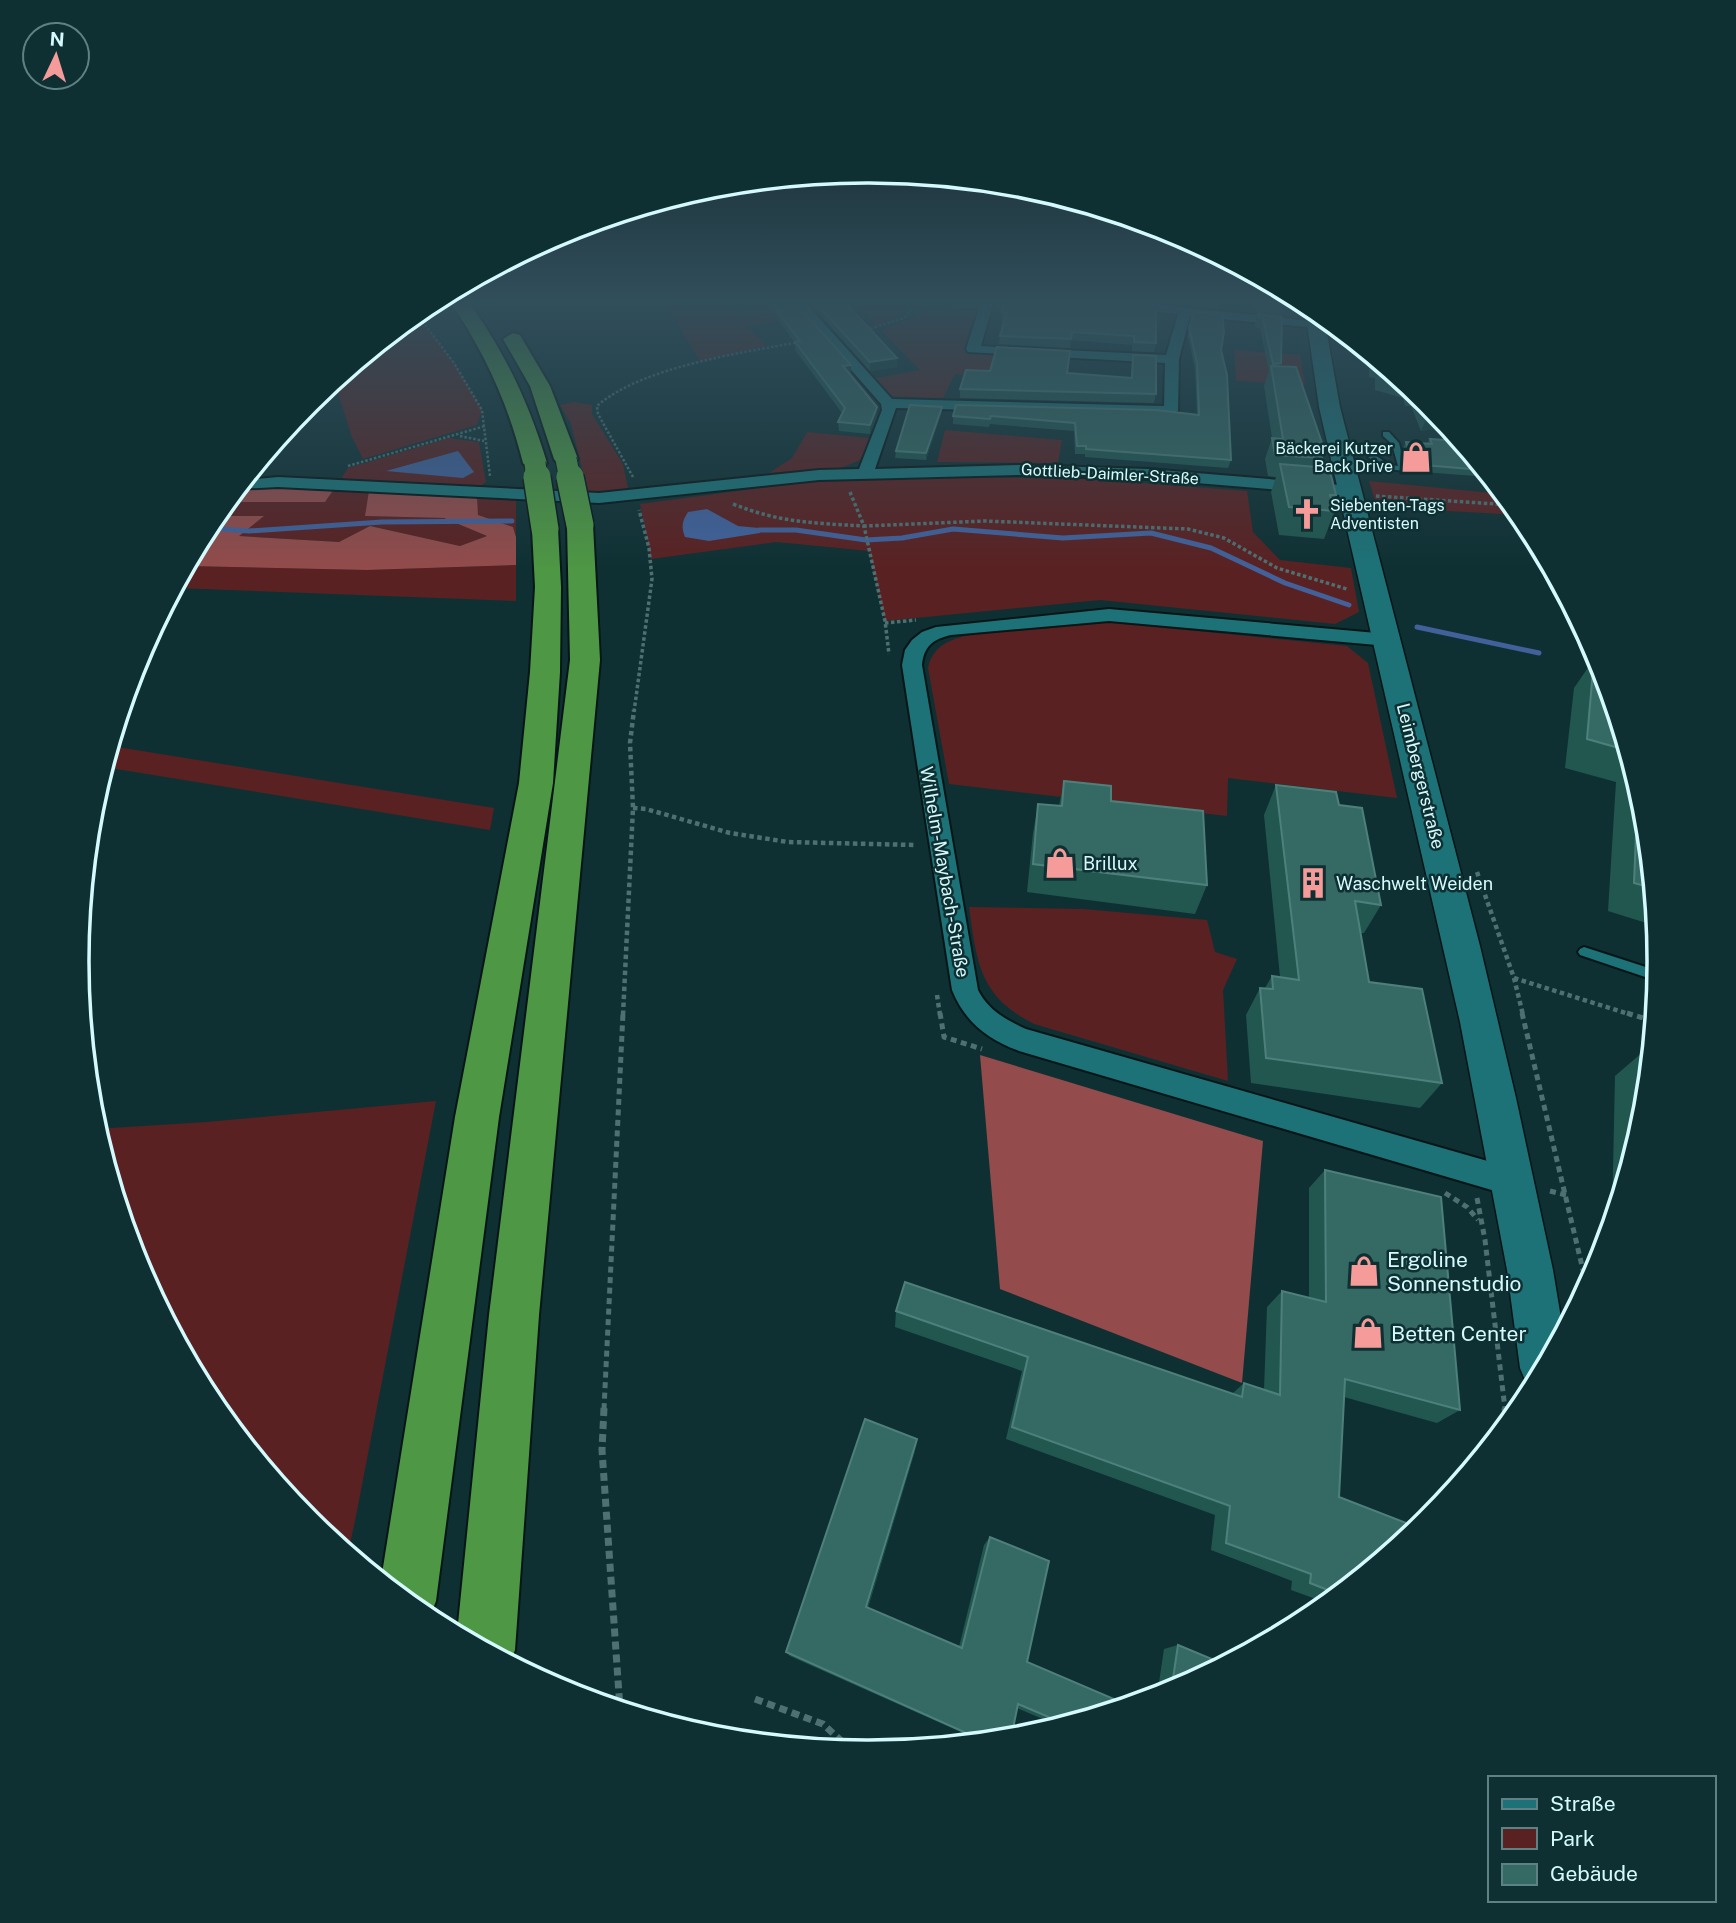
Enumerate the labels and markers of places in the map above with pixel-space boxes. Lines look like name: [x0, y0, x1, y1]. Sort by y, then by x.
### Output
place label: Bäckerei Kutzer Back Drive: [1275, 439, 1393, 476]
shop icon: Bäckerei Kutzer Back Drive: [1399, 440, 1433, 474]
place label: Siebenten-Tags Adventisten: [1330, 496, 1445, 533]
church icon: Siebenten-Tags Adventisten: [1290, 497, 1324, 531]
shop icon: Brillux: [1043, 846, 1077, 880]
place label: Brillux: [1083, 853, 1138, 874]
building icon: Waschwelt Weiden: [1296, 866, 1330, 900]
place label: Waschwelt Weiden: [1336, 873, 1493, 894]
place label: Ergoline Sonnenstudio: [1387, 1247, 1521, 1296]
shop icon: Ergoline Sonnenstudio: [1347, 1254, 1381, 1288]
shop icon: Betten Center: [1351, 1316, 1385, 1350]
place label: Betten Center: [1391, 1321, 1527, 1346]

